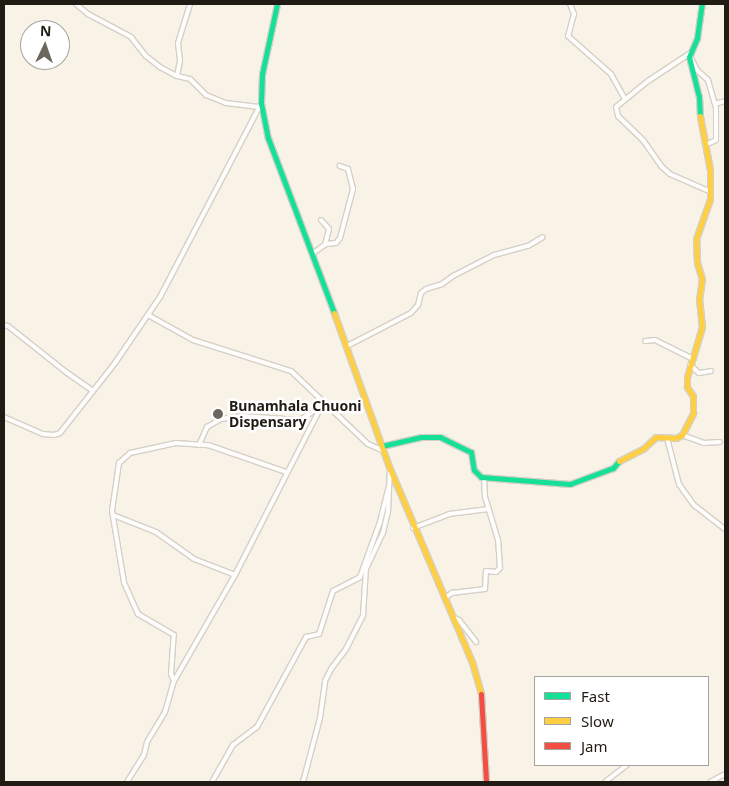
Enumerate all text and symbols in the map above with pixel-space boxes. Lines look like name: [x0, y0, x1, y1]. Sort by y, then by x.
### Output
north arrow: [20, 20, 70, 70]
text: N: [40, 21, 52, 40]
place label: Bunamhala Chuoni Dispensary: [229, 398, 361, 431]
marker: Bunamhala Chuoni Dispensary: [211, 407, 225, 421]
legend: [534, 676, 709, 766]
text: Fast: [581, 686, 610, 706]
text: Slow: [581, 711, 614, 731]
text: Jam: [581, 736, 608, 756]

